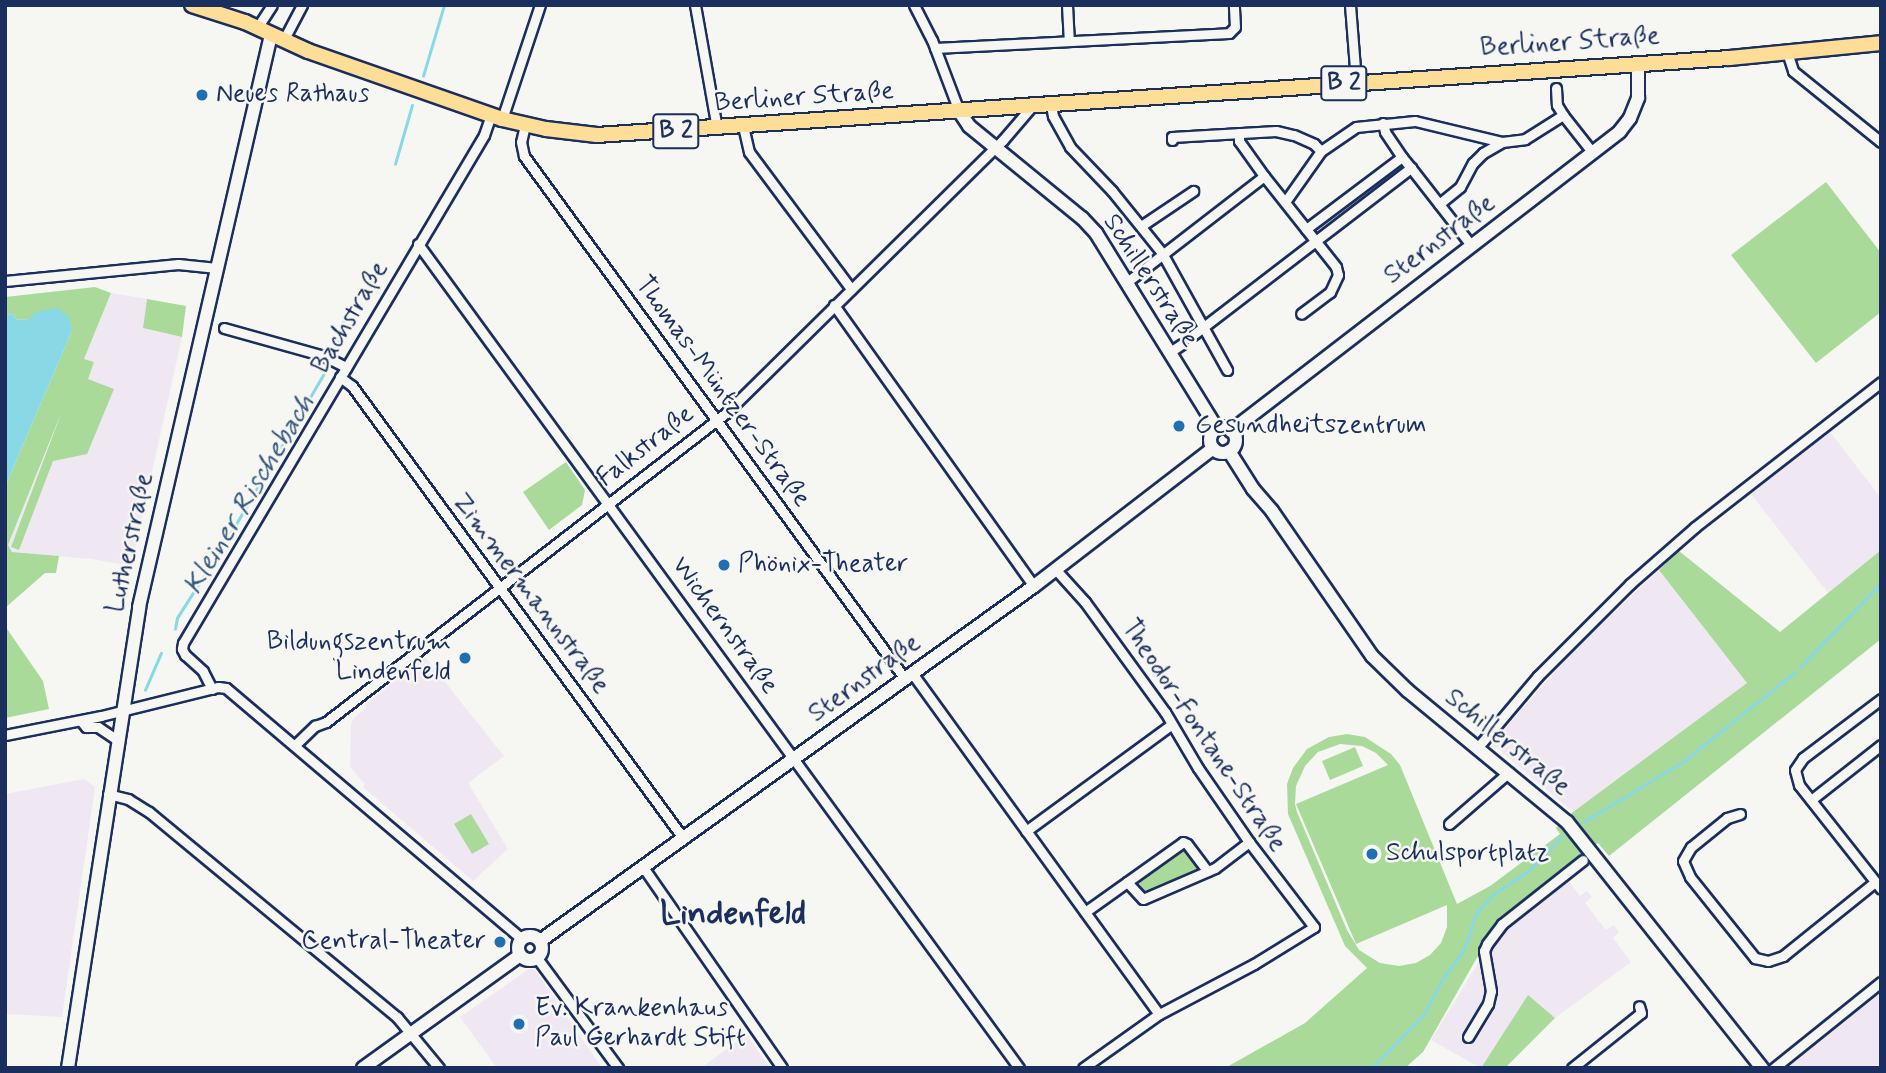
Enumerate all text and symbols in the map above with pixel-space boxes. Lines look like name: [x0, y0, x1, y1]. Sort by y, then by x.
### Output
street label: Berliner Straße: [1481, 21, 1659, 65]
road number: B 2: [1320, 62, 1368, 104]
street label: Berliner Straße: [715, 76, 893, 120]
place label: Neues Rathaus: [216, 79, 370, 111]
marker: Neues Rathaus: [194, 87, 210, 103]
road number: B 2: [652, 110, 700, 152]
street label: Sternstraße: [1378, 188, 1502, 292]
street label: Schillerstraße: [1095, 208, 1205, 354]
street label: Bachstraße: [306, 256, 396, 380]
street label: Thomas-Müntzer-Straße: [628, 270, 816, 514]
water label: Kleiner Rischebach: [178, 390, 322, 600]
street label: Falkstraße: [591, 399, 701, 495]
place label: Gesundheitszentrum: [1195, 410, 1426, 442]
marker: Gesundheitszentrum: [1169, 416, 1189, 436]
street label: Lutherstraße: [101, 470, 161, 616]
street label: Zimmermannstraße: [444, 488, 616, 700]
place label: Phönix-Theater: [738, 549, 908, 581]
street label: Wichernstraße: [664, 551, 784, 701]
marker: Phönix-Theater: [716, 557, 732, 573]
street label: Theodor-Fontane-Straße: [1114, 614, 1292, 858]
place label: Bildungszentrum Lindenfeld: [267, 627, 451, 688]
street label: Sternstraße: [803, 628, 927, 730]
marker: Bildungszentrum Lindenfeld: [457, 650, 473, 666]
street label: Schillerstraße: [1438, 683, 1576, 803]
place label: Schulsportplatz: [1386, 838, 1549, 870]
marker: Schulsportplatz: [1364, 846, 1380, 862]
district label: Lindenfeld: [660, 895, 806, 935]
place label: Central-Theater: [301, 926, 486, 958]
marker: Central-Theater: [492, 934, 508, 950]
place label: Ev. Krankenhaus Paul Gerhardt Stift: [535, 993, 746, 1054]
marker: Ev. Krankenhaus Paul Gerhardt Stift: [509, 1014, 529, 1034]

